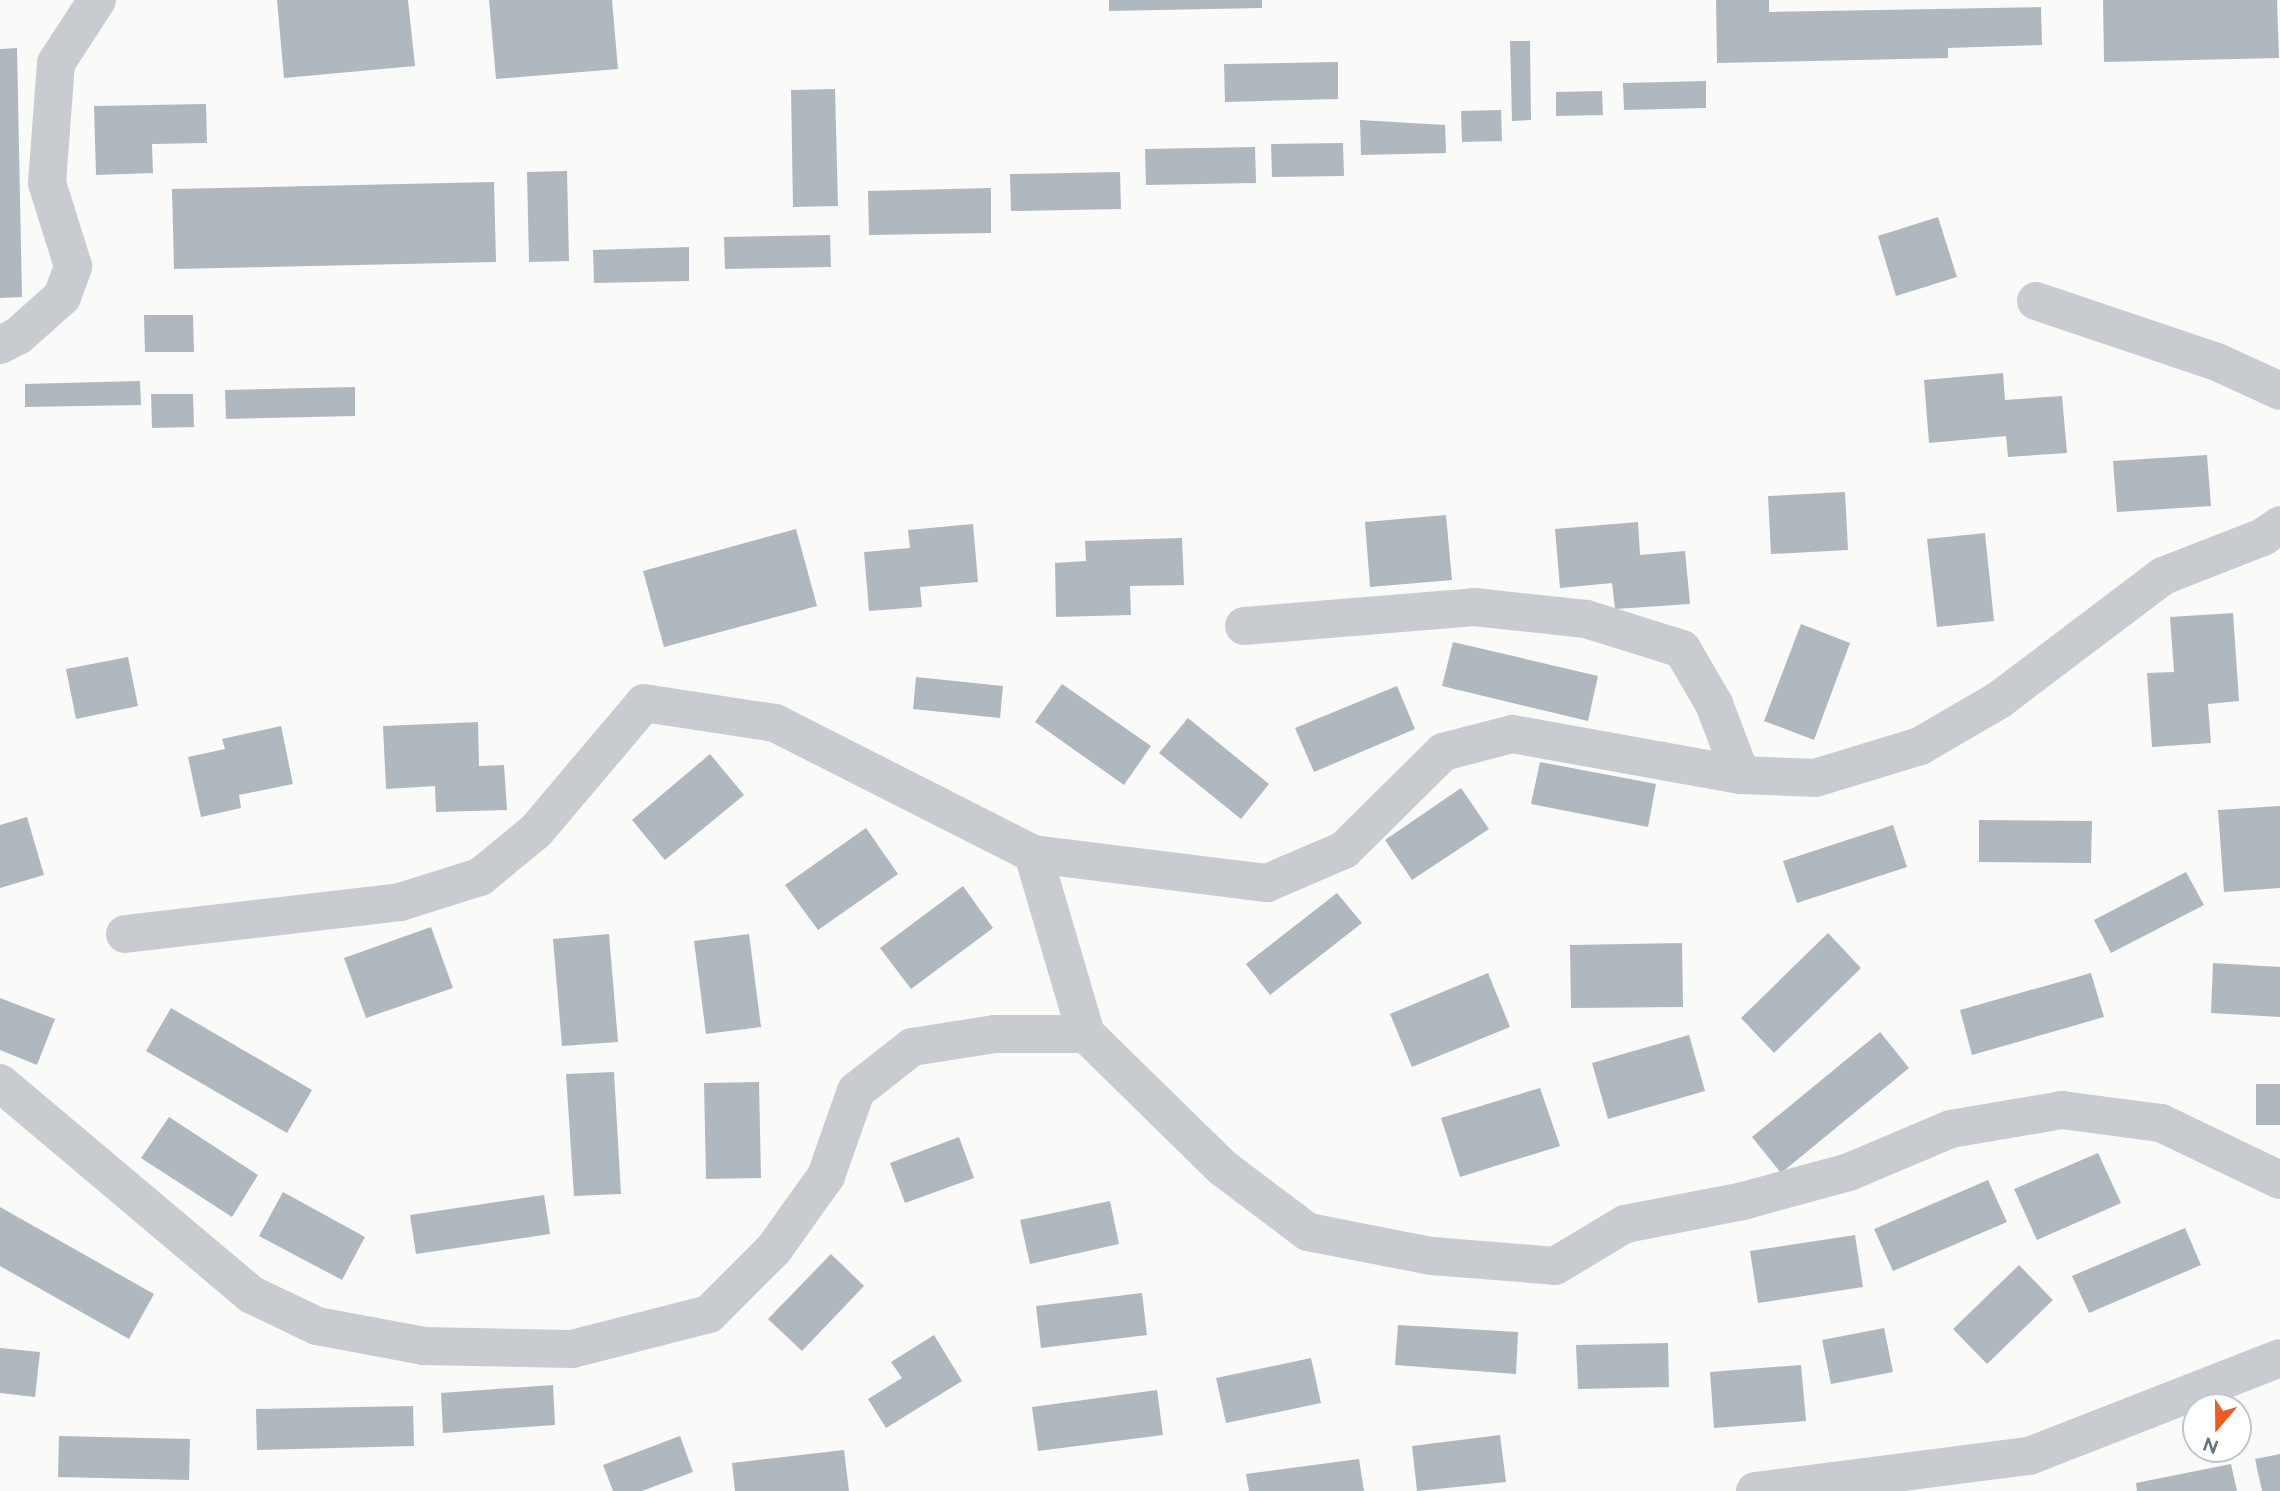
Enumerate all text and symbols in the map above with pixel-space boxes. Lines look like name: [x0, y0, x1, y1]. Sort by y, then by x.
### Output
north arrow: [2182, 1393, 2252, 1463]
text: N: [2200, 1433, 2221, 1459]

